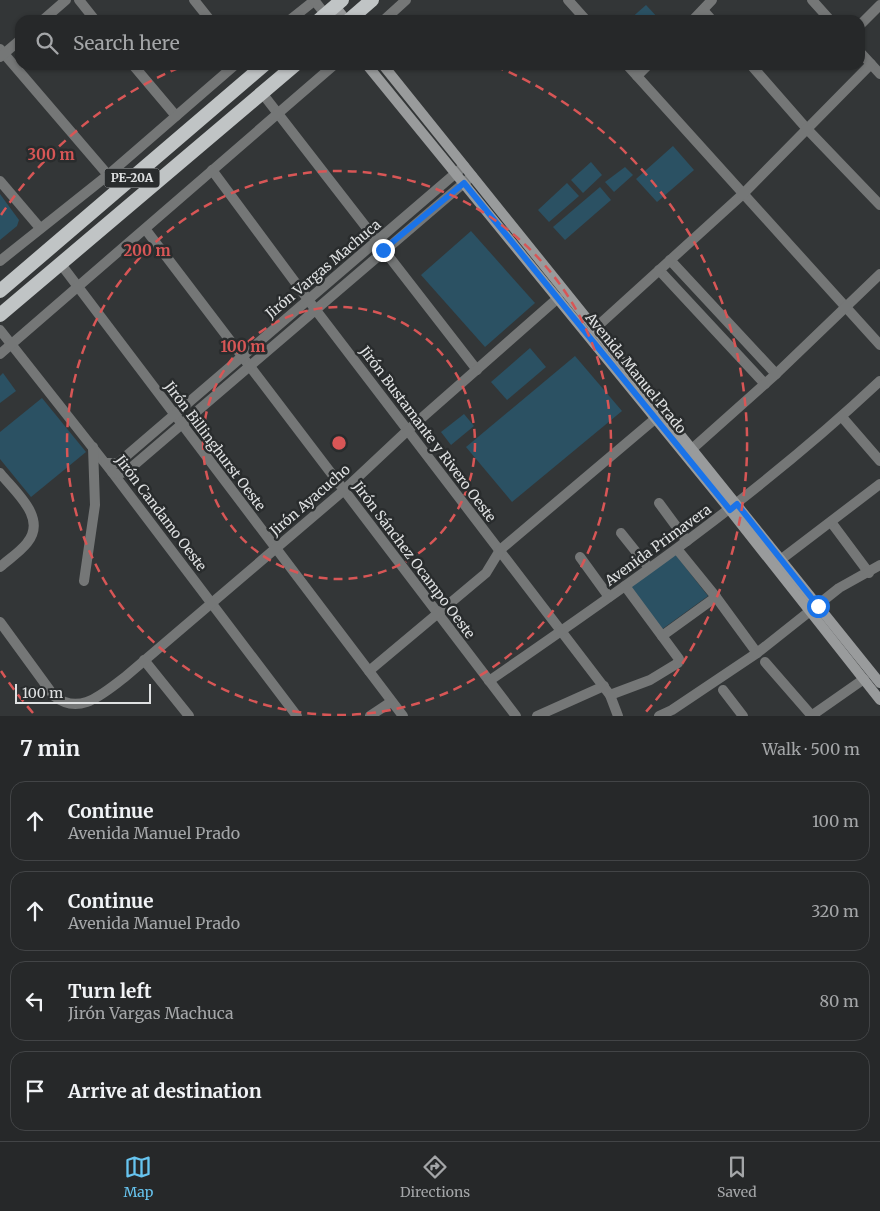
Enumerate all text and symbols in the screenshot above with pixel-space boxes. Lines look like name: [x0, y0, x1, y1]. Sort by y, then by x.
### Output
search box: [15, 15, 865, 70]
icon: search: [33, 29, 61, 57]
text: Search here: [73, 31, 180, 55]
text: 300 m: [27, 145, 75, 164]
road number: PE-20A: [104, 168, 160, 188]
street label: Jirón Vargas Machuca: [261, 215, 385, 323]
route end: [372, 239, 395, 262]
text: 200 m: [123, 241, 171, 260]
street label: Avenida Manuel Prado: [581, 308, 690, 437]
text: 100 m: [221, 337, 265, 356]
street label: Jirón Bustamante y Rivero Oeste: [355, 342, 500, 526]
street label: Jirón Billinghurst Oeste: [160, 377, 269, 514]
centre of rings: [330, 434, 348, 452]
street label: Jirón Candamo Oeste: [111, 451, 211, 575]
street label: Jirón Ayacucho: [265, 460, 354, 540]
street label: Jirón Sánchez Ocampo Oeste: [348, 477, 479, 642]
street label: Avenida Primavera: [600, 500, 715, 590]
route start: [807, 595, 830, 618]
scale bar: [15, 681, 151, 704]
text: 100 m: [22, 684, 63, 702]
text: 7 min: [20, 735, 80, 762]
text: Walk · 500 m: [762, 739, 860, 759]
text: Continue: [68, 799, 154, 823]
icon: ahead: [21, 807, 49, 835]
text: 100 m: [812, 811, 859, 831]
text: Avenida Manuel Prado: [68, 823, 240, 843]
text: Continue: [68, 889, 154, 913]
icon: ahead: [21, 897, 49, 925]
text: 320 m: [811, 901, 859, 921]
text: Avenida Manuel Prado: [68, 913, 240, 933]
text: Turn left: [68, 979, 152, 1003]
icon: left: [21, 987, 49, 1015]
text: 80 m: [820, 991, 859, 1011]
text: Jirón Vargas Machuca: [68, 1003, 234, 1023]
icon: arrive: [21, 1077, 49, 1105]
text: Arrive at destination: [68, 1079, 262, 1103]
tab: Map: [123, 1153, 153, 1201]
tab: Directions: [400, 1153, 470, 1201]
tab: Saved: [717, 1153, 757, 1201]

